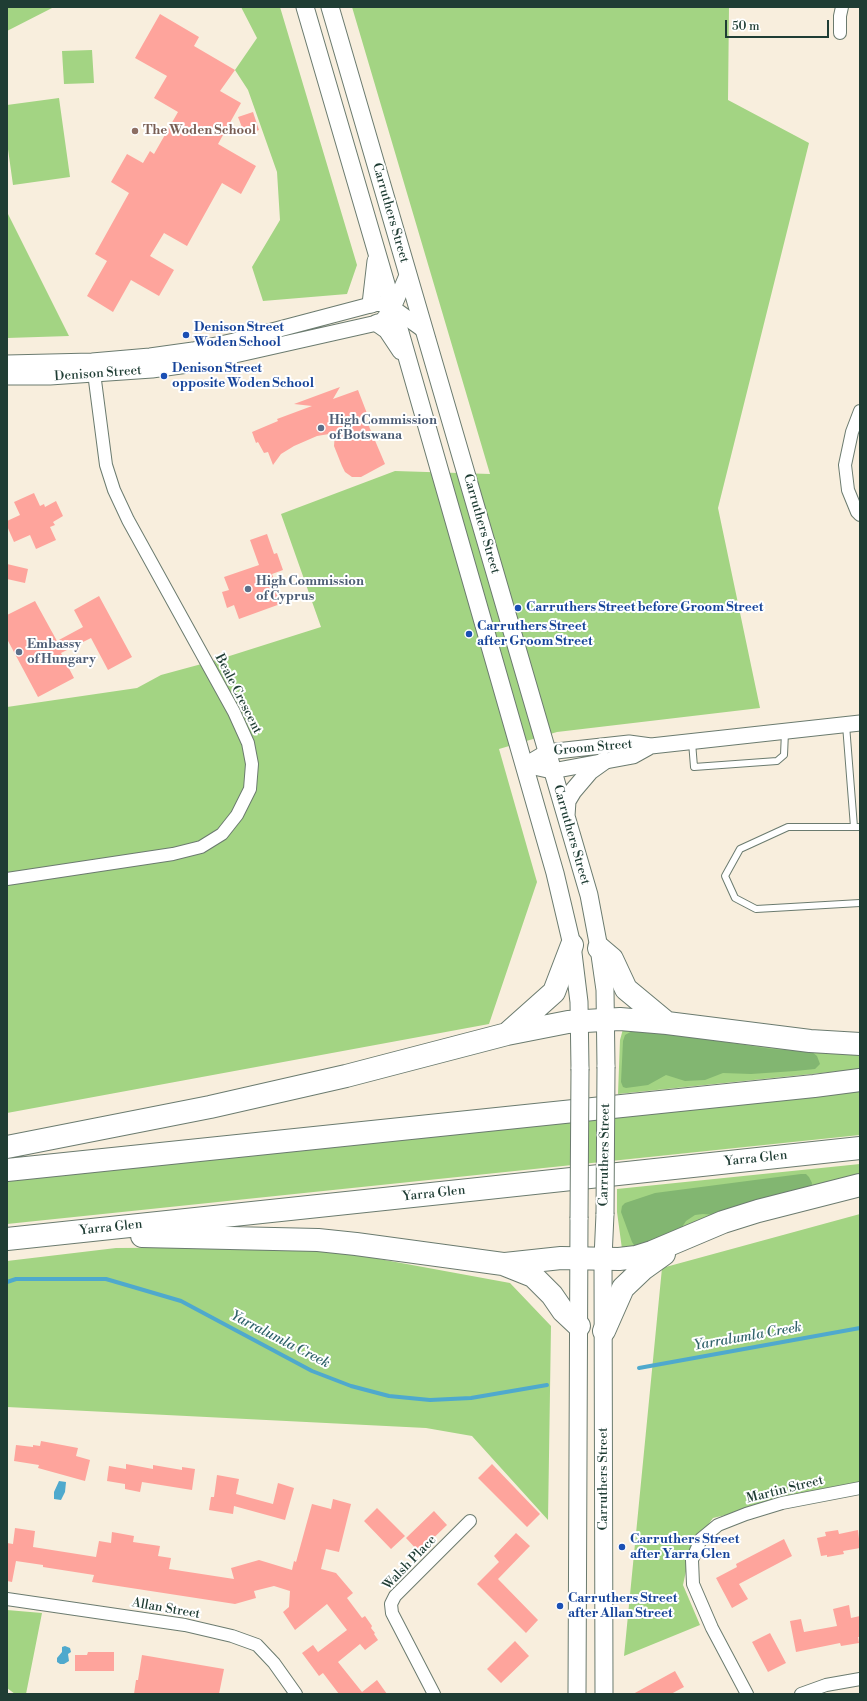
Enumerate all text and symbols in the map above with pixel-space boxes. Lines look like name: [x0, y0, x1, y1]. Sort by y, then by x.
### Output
scale bar: [727, 12, 831, 38]
text: 50 m: [732, 19, 760, 34]
place label: The Woden School: [143, 123, 256, 139]
marker: The Woden School: [130, 126, 140, 136]
street label: Carruthers Street: [368, 161, 412, 265]
place label: Denison Street Woden School: [194, 320, 284, 351]
marker: Denison Street Woden School: [181, 330, 191, 340]
place label: Denison Street opposite Woden School: [172, 361, 314, 392]
street label: Denison Street: [54, 363, 142, 385]
marker: Denison Street opposite Woden School: [159, 371, 169, 381]
place label: High Commission of Botswana: [329, 413, 437, 444]
marker: High Commission of Botswana: [316, 423, 326, 433]
street label: Carruthers Street: [459, 472, 503, 576]
place label: High Commission of Cyprus: [256, 574, 364, 605]
marker: High Commission of Cyprus: [243, 584, 253, 594]
place label: Carruthers Street before Groom Street: [526, 600, 763, 616]
marker: Carruthers Street before Groom Street: [513, 603, 523, 613]
place label: Carruthers Street after Groom Street: [477, 619, 593, 650]
marker: Carruthers Street after Groom Street: [464, 629, 474, 639]
place label: Embassy of Hungary: [27, 637, 96, 668]
marker: Embassy of Hungary: [14, 647, 24, 657]
street label: Beale Crescent: [211, 651, 265, 737]
street label: Groom Street: [553, 737, 633, 759]
street label: Carruthers Street: [549, 783, 593, 887]
street label: Carruthers Street: [596, 1103, 614, 1207]
street label: Yarra Glen: [724, 1148, 788, 1170]
street label: Yarra Glen: [402, 1183, 466, 1205]
street label: Yarra Glen: [79, 1217, 143, 1239]
water label: Yarralumla Creek: [228, 1308, 332, 1372]
water label: Yarralumla Creek: [693, 1319, 803, 1355]
street label: Carruthers Street: [596, 1427, 612, 1531]
street label: Martin Street: [745, 1473, 825, 1507]
street label: Walsh Place: [380, 1532, 440, 1594]
place label: Carruthers Street after Yarra Glen: [630, 1532, 739, 1563]
marker: Carruthers Street after Yarra Glen: [617, 1542, 627, 1552]
place label: Carruthers Street after Allan Street: [568, 1591, 677, 1622]
street label: Allan Street: [131, 1595, 201, 1623]
marker: Carruthers Street after Allan Street: [555, 1601, 565, 1611]

